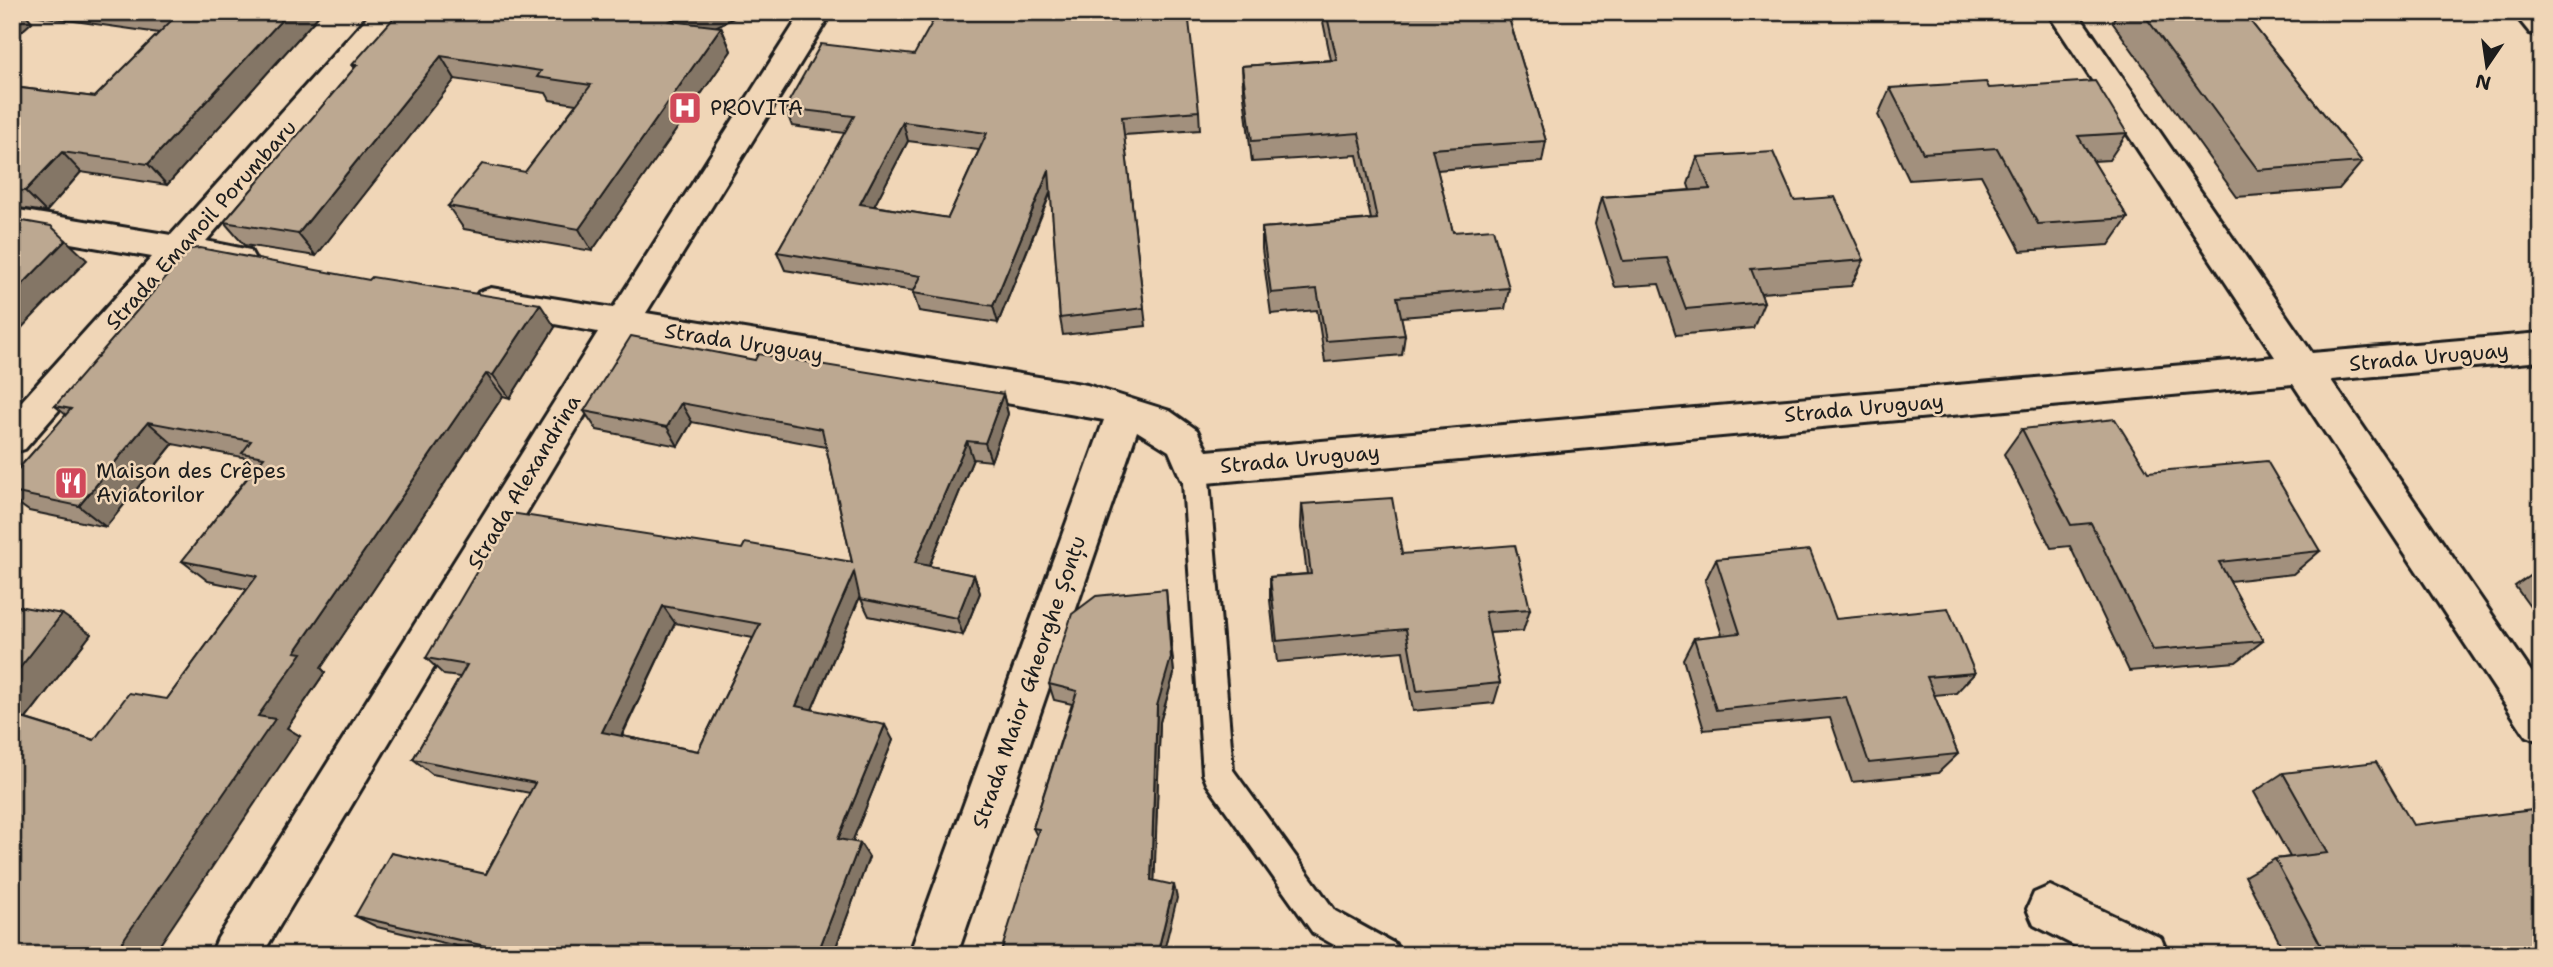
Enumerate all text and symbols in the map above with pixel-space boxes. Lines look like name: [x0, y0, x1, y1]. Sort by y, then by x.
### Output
north arrow: [2452, 32, 2522, 102]
text: N: [2473, 68, 2493, 96]
hospital icon: PROVITA: [666, 89, 704, 127]
place label: PROVITA: [710, 94, 803, 122]
street label: Strada Emanoil Porumbaru: [99, 114, 303, 336]
street label: Strada Uruguay: [663, 317, 825, 369]
street label: Strada Uruguay: [2348, 336, 2510, 378]
street label: Strada Uruguay: [1783, 387, 1945, 429]
street label: Strada Alexandrina: [461, 389, 587, 575]
street label: Strada Uruguay: [1219, 438, 1381, 480]
place label: Maison des Crêpes Aviatorilor: [96, 457, 286, 509]
restaurant icon: Maison des Crêpes Aviatorilor: [52, 464, 90, 502]
street label: Strada Maior Gheorghe Șonțu: [966, 532, 1093, 832]

